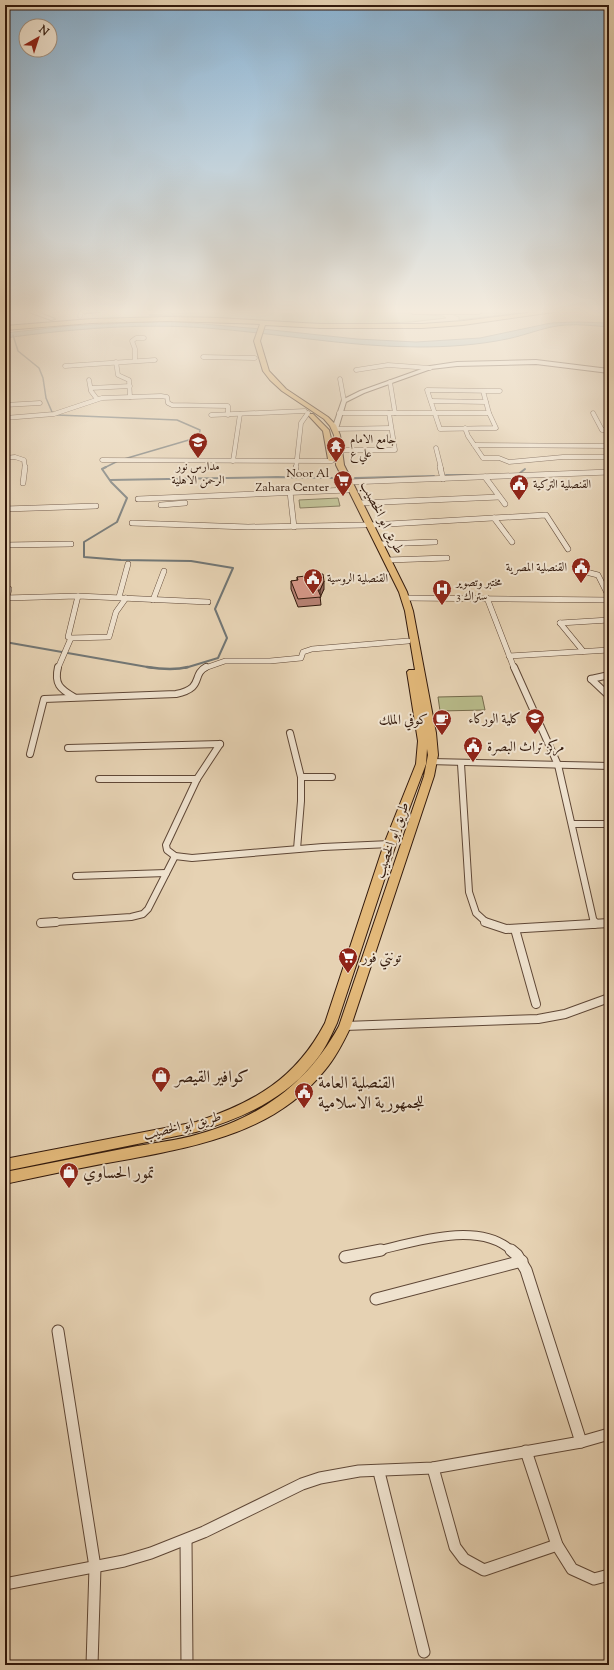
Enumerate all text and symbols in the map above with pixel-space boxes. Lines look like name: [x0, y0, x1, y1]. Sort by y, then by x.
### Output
north arrow: [18, 18, 58, 58]
text: N: [34, 21, 52, 40]
school or university icon: مدارس نور الرحمن الاهلية: [187, 431, 209, 459]
place label: جامع الامام علي ع: [350, 431, 396, 465]
temple icon: جامع الامام علي ع: [325, 435, 347, 463]
place label: مدارس نور الرحمن الاهلية: [172, 458, 225, 490]
place label: Noor Al Zahara Center: [256, 465, 330, 497]
supermarket icon: Noor Al Zahara Center: [332, 469, 354, 497]
public building icon: القنصلية التركية: [508, 473, 530, 501]
place label: القنصلية التركية: [533, 476, 592, 494]
street label: طريق ابو الخصيب: [354, 478, 408, 558]
public building icon: القنصلية المصرية: [570, 556, 592, 584]
place label: القنصلية المصرية: [506, 559, 567, 577]
public building icon: القنصلية الروسية: [302, 567, 324, 595]
place label: القنصلية الروسية: [327, 570, 388, 588]
place label: مختبر وتصوير ستراك 3: [454, 574, 503, 606]
hospital icon: مختبر وتصوير ستراك 3: [431, 578, 453, 606]
school or university icon: كلية الوركاء: [524, 707, 546, 735]
cafe icon: كوفي الملك: [431, 708, 453, 736]
place label: كلية الوركاء: [468, 710, 521, 730]
place label: كوفي الملك: [379, 711, 428, 731]
public building icon: مركز تراث البصرة: [462, 735, 484, 763]
place label: مركز تراث البصرة: [487, 738, 564, 758]
street label: طريق ابو الخصيب: [370, 800, 415, 882]
supermarket icon: تونتي فور: [337, 946, 359, 974]
place label: تونتي فور: [360, 949, 402, 970]
shop icon: كوافير القيصر: [150, 1065, 172, 1093]
place label: كوافير القيصر: [173, 1066, 249, 1090]
place label: القنصلية العامة للجمهورية الاسلامية: [318, 1072, 425, 1116]
public building icon: القنصلية العامة للجمهورية الاسلامية: [293, 1081, 315, 1109]
street label: طريق ابو الخصيب: [141, 1108, 224, 1146]
shop icon: تمور الحساوي: [58, 1161, 80, 1189]
place label: تمور الحساوي: [83, 1162, 154, 1186]

